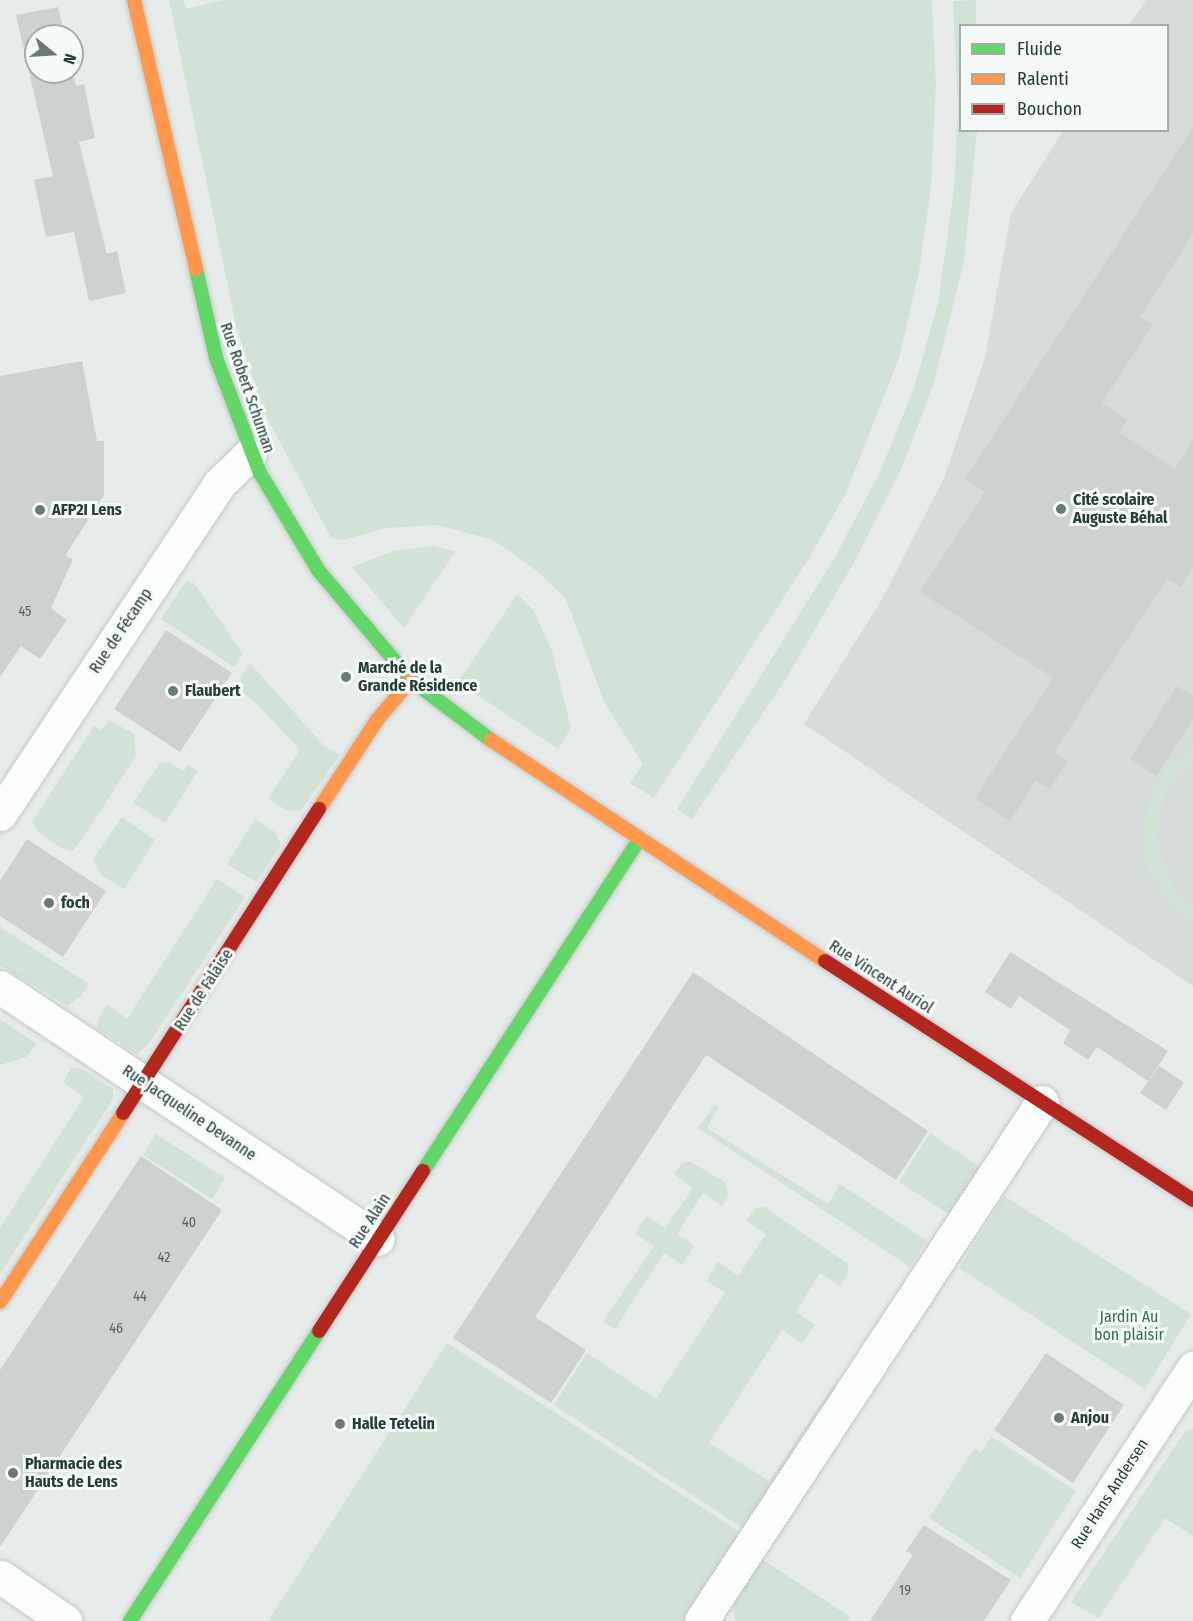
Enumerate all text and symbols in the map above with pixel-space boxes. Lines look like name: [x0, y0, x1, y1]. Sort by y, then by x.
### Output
north arrow: [24, 24, 84, 84]
legend: [959, 24, 1169, 132]
text: Fluide: [1017, 38, 1062, 60]
text: N: [59, 52, 80, 67]
text: Ralenti: [1017, 68, 1069, 90]
text: Bouchon: [1017, 98, 1082, 120]
street label: Rue Robert Schuman: [216, 320, 278, 456]
place label: Cité scolaire Auguste Béhal: [1073, 490, 1167, 528]
place label: AFP2I Lens: [52, 500, 122, 520]
marker: Cité scolaire Auguste Béhal: [1054, 502, 1068, 516]
marker: AFP2I Lens: [33, 503, 47, 517]
street label: Rue de Fécamp: [85, 585, 157, 677]
house number: 45: [18, 604, 32, 620]
place label: Marché de la Grande Résidence: [358, 658, 477, 696]
marker: Marché de la Grande Résidence: [339, 670, 353, 684]
place label: Flaubert: [185, 681, 241, 701]
marker: Flaubert: [166, 684, 180, 698]
place label: foch: [61, 893, 90, 913]
marker: foch: [42, 896, 56, 910]
street label: Rue Vincent Auriol: [825, 936, 937, 1018]
street label: Rue de Falaise: [170, 946, 238, 1034]
street label: Rue Jacqueline Devanne: [118, 1061, 260, 1165]
street label: Rue Alain: [345, 1190, 395, 1252]
house number: 40: [182, 1215, 196, 1231]
house number: 42: [158, 1250, 170, 1266]
house number: 44: [133, 1289, 147, 1305]
park label: Jardin Au bon plaisir: [1094, 1307, 1164, 1345]
house number: 46: [109, 1321, 123, 1337]
place label: Anjou: [1071, 1408, 1109, 1428]
marker: Anjou: [1052, 1411, 1066, 1425]
place label: Halle Tetelin: [352, 1414, 435, 1434]
marker: Halle Tetelin: [333, 1417, 347, 1431]
street label: Rue Hans Andersen: [1067, 1435, 1153, 1553]
place label: Pharmacie des Hauts de Lens: [25, 1454, 122, 1492]
marker: Pharmacie des Hauts de Lens: [6, 1466, 20, 1480]
house number: 19: [899, 1583, 911, 1599]

